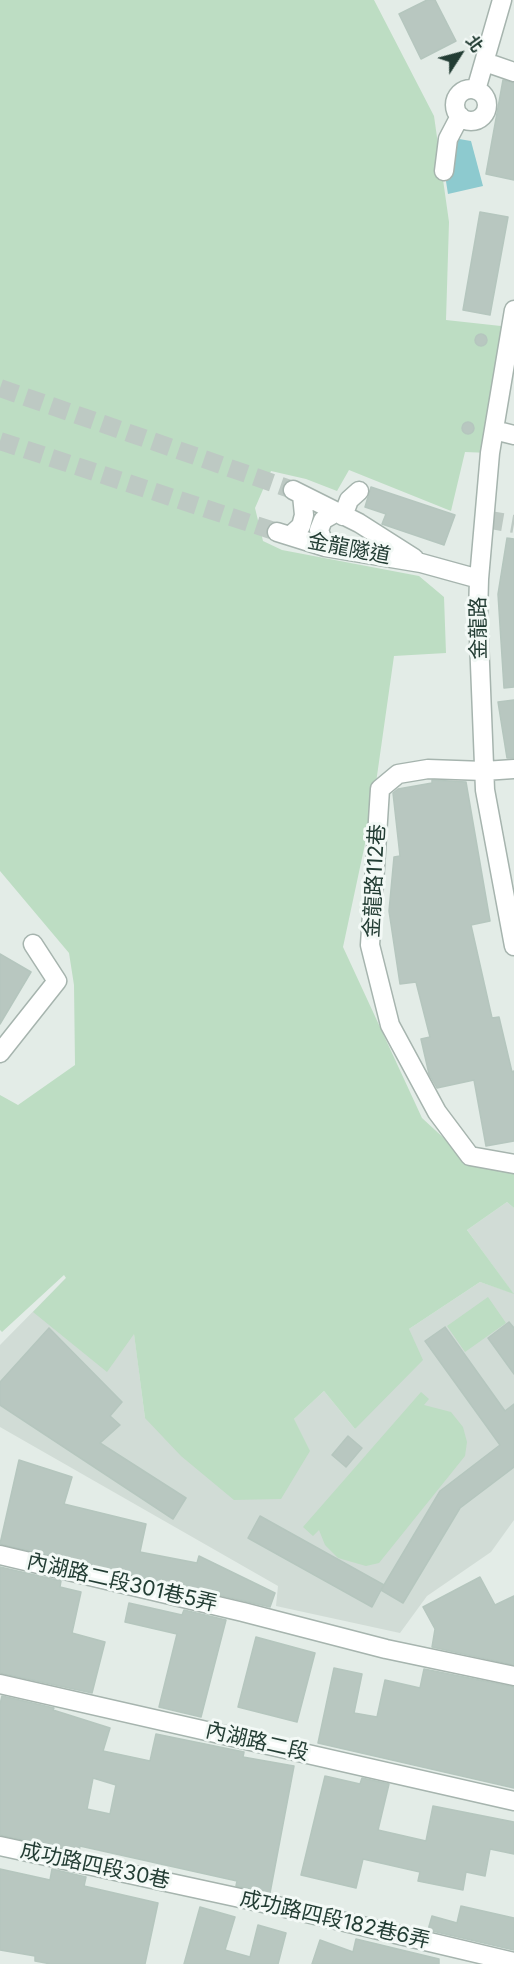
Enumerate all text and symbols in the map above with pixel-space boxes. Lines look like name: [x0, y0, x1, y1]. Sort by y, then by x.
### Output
north arrow: [430, 24, 490, 84]
text: 北: [462, 31, 487, 56]
street label: 金龍隧道: [305, 529, 393, 569]
street label: 金龍路: [466, 596, 492, 660]
street label: 金龍路112巷: [359, 823, 391, 939]
street label: 內湖路二段301巷5弄: [24, 1549, 220, 1617]
street label: 內湖路二段: [203, 1718, 311, 1766]
street label: 成功路四段30巷: [18, 1838, 172, 1894]
street label: 成功路四段182巷6弄: [237, 1886, 433, 1954]

